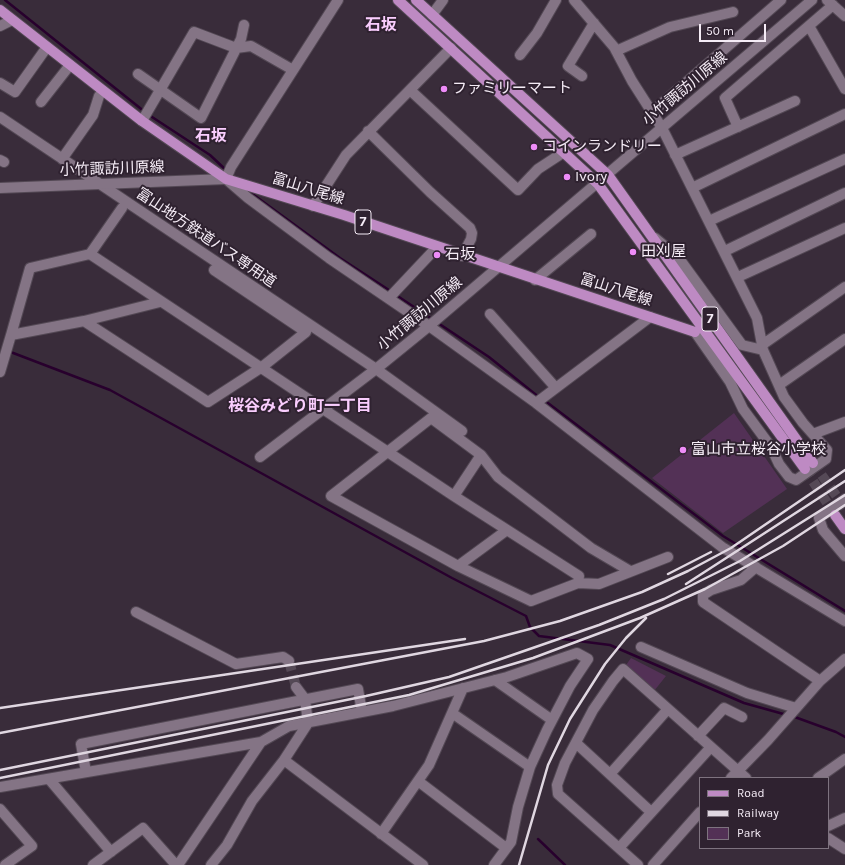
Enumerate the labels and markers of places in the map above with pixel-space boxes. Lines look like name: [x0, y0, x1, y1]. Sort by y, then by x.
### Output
place label: ファミリーマート: [452, 80, 572, 98]
marker: ファミリーマート: [439, 84, 449, 94]
place label: コインランドリー: [542, 138, 662, 156]
marker: コインランドリー: [529, 142, 539, 152]
place label: Ivory: [575, 168, 607, 186]
marker: Ivory: [562, 172, 572, 182]
place label: 田刈屋: [641, 243, 686, 261]
place label: 石坂: [445, 246, 475, 264]
marker: 田刈屋: [628, 247, 638, 257]
marker: 石坂: [432, 250, 442, 260]
place label: 富山市立桜谷小学校: [691, 441, 826, 459]
marker: 富山市立桜谷小学校: [678, 445, 688, 455]

